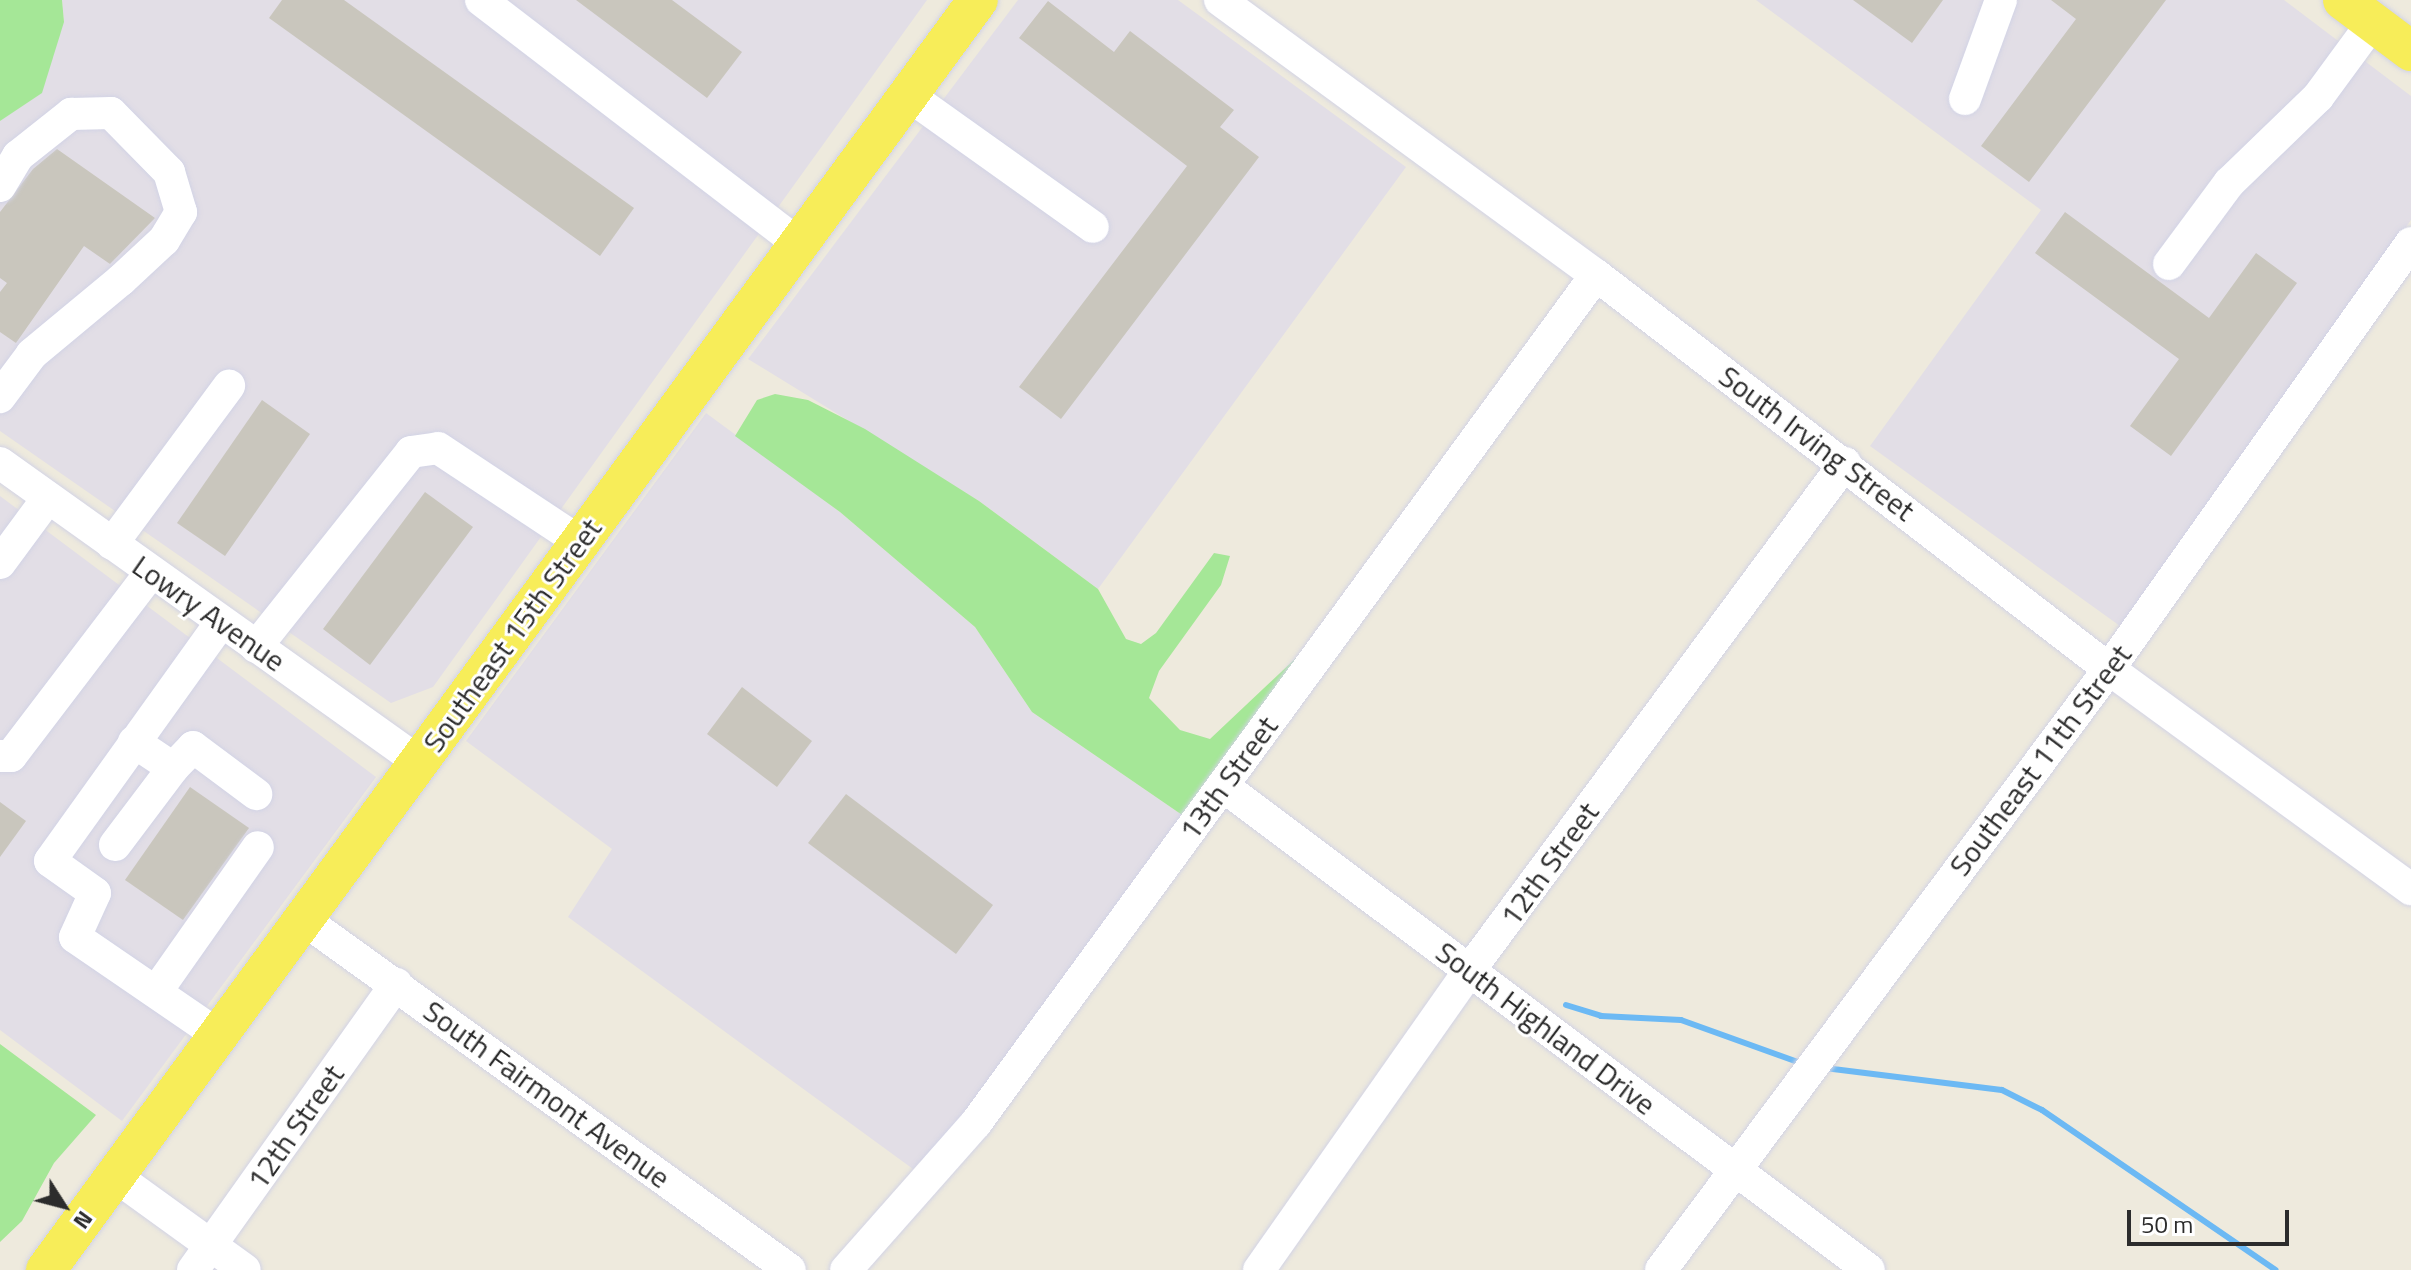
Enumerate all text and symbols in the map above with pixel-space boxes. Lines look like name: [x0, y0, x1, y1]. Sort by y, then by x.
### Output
street label: South Irving Street: [1712, 358, 1922, 528]
street label: Southeast 15th Street: [415, 511, 609, 759]
street label: Lowry Avenue: [126, 547, 292, 679]
street label: Southeast 11th Street: [1941, 637, 2139, 883]
street label: 13th Street: [1171, 709, 1285, 847]
street label: 12th Street: [1492, 795, 1606, 933]
street label: South Highland Drive: [1429, 934, 1663, 1122]
street label: South Fairmont Avenue: [417, 992, 677, 1196]
street label: 12th Street: [239, 1058, 351, 1196]
north arrow: [24, 1166, 104, 1246]
scale bar: [2131, 1194, 2293, 1244]
text: N: [65, 1204, 102, 1236]
text: 50 m: [2141, 1206, 2193, 1242]

